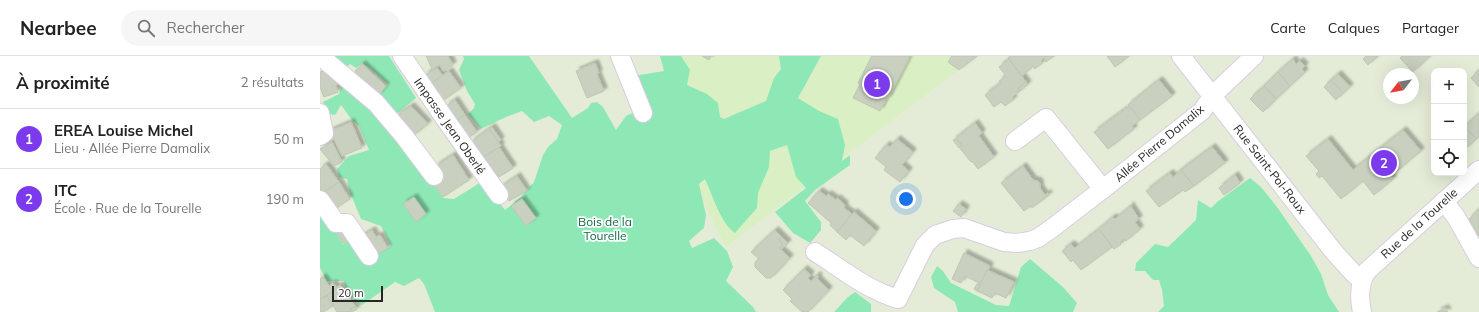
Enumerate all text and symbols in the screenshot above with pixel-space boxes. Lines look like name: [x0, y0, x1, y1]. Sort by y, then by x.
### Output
search box: [121, 10, 401, 46]
text: Nearbee: [20, 16, 97, 40]
icon: search: [135, 17, 157, 39]
text: Rechercher: [167, 18, 245, 37]
text: Carte: [1270, 19, 1306, 37]
text: Calques: [1328, 19, 1380, 37]
text: Partager: [1402, 19, 1459, 37]
north arrow: [1383, 68, 1419, 104]
map controls: [1431, 68, 1467, 176]
button: +: [1431, 68, 1467, 104]
pin: 1: [864, 69, 890, 99]
text: À proximité: [16, 72, 110, 93]
text: 2 résultats: [241, 74, 304, 90]
street label: Impasse Jean Oberlé: [411, 75, 489, 177]
street label: Allée Pierre Damalix: [1111, 101, 1207, 185]
button: −: [1431, 104, 1467, 140]
text: EREA Louise Michel: [54, 121, 193, 140]
street label: Rue Saint-Pol-Roux: [1230, 121, 1310, 217]
text: 1: [25, 131, 33, 147]
text: 50 m: [274, 131, 304, 147]
text: Lieu · Allée Pierre Damalix: [54, 140, 210, 156]
button: locate: [1431, 140, 1467, 176]
pin: 2: [1371, 148, 1397, 178]
text: ITC: [54, 181, 77, 200]
street label: Rue de la Tourelle: [1378, 185, 1460, 261]
your location: [896, 189, 916, 209]
text: 2: [25, 191, 33, 207]
text: 190 m: [266, 191, 304, 207]
text: École · Rue de la Tourelle: [54, 200, 202, 216]
park label: Bois de la Tourelle: [578, 214, 632, 243]
scale bar: [332, 284, 383, 303]
text: 20 m: [338, 286, 364, 300]

